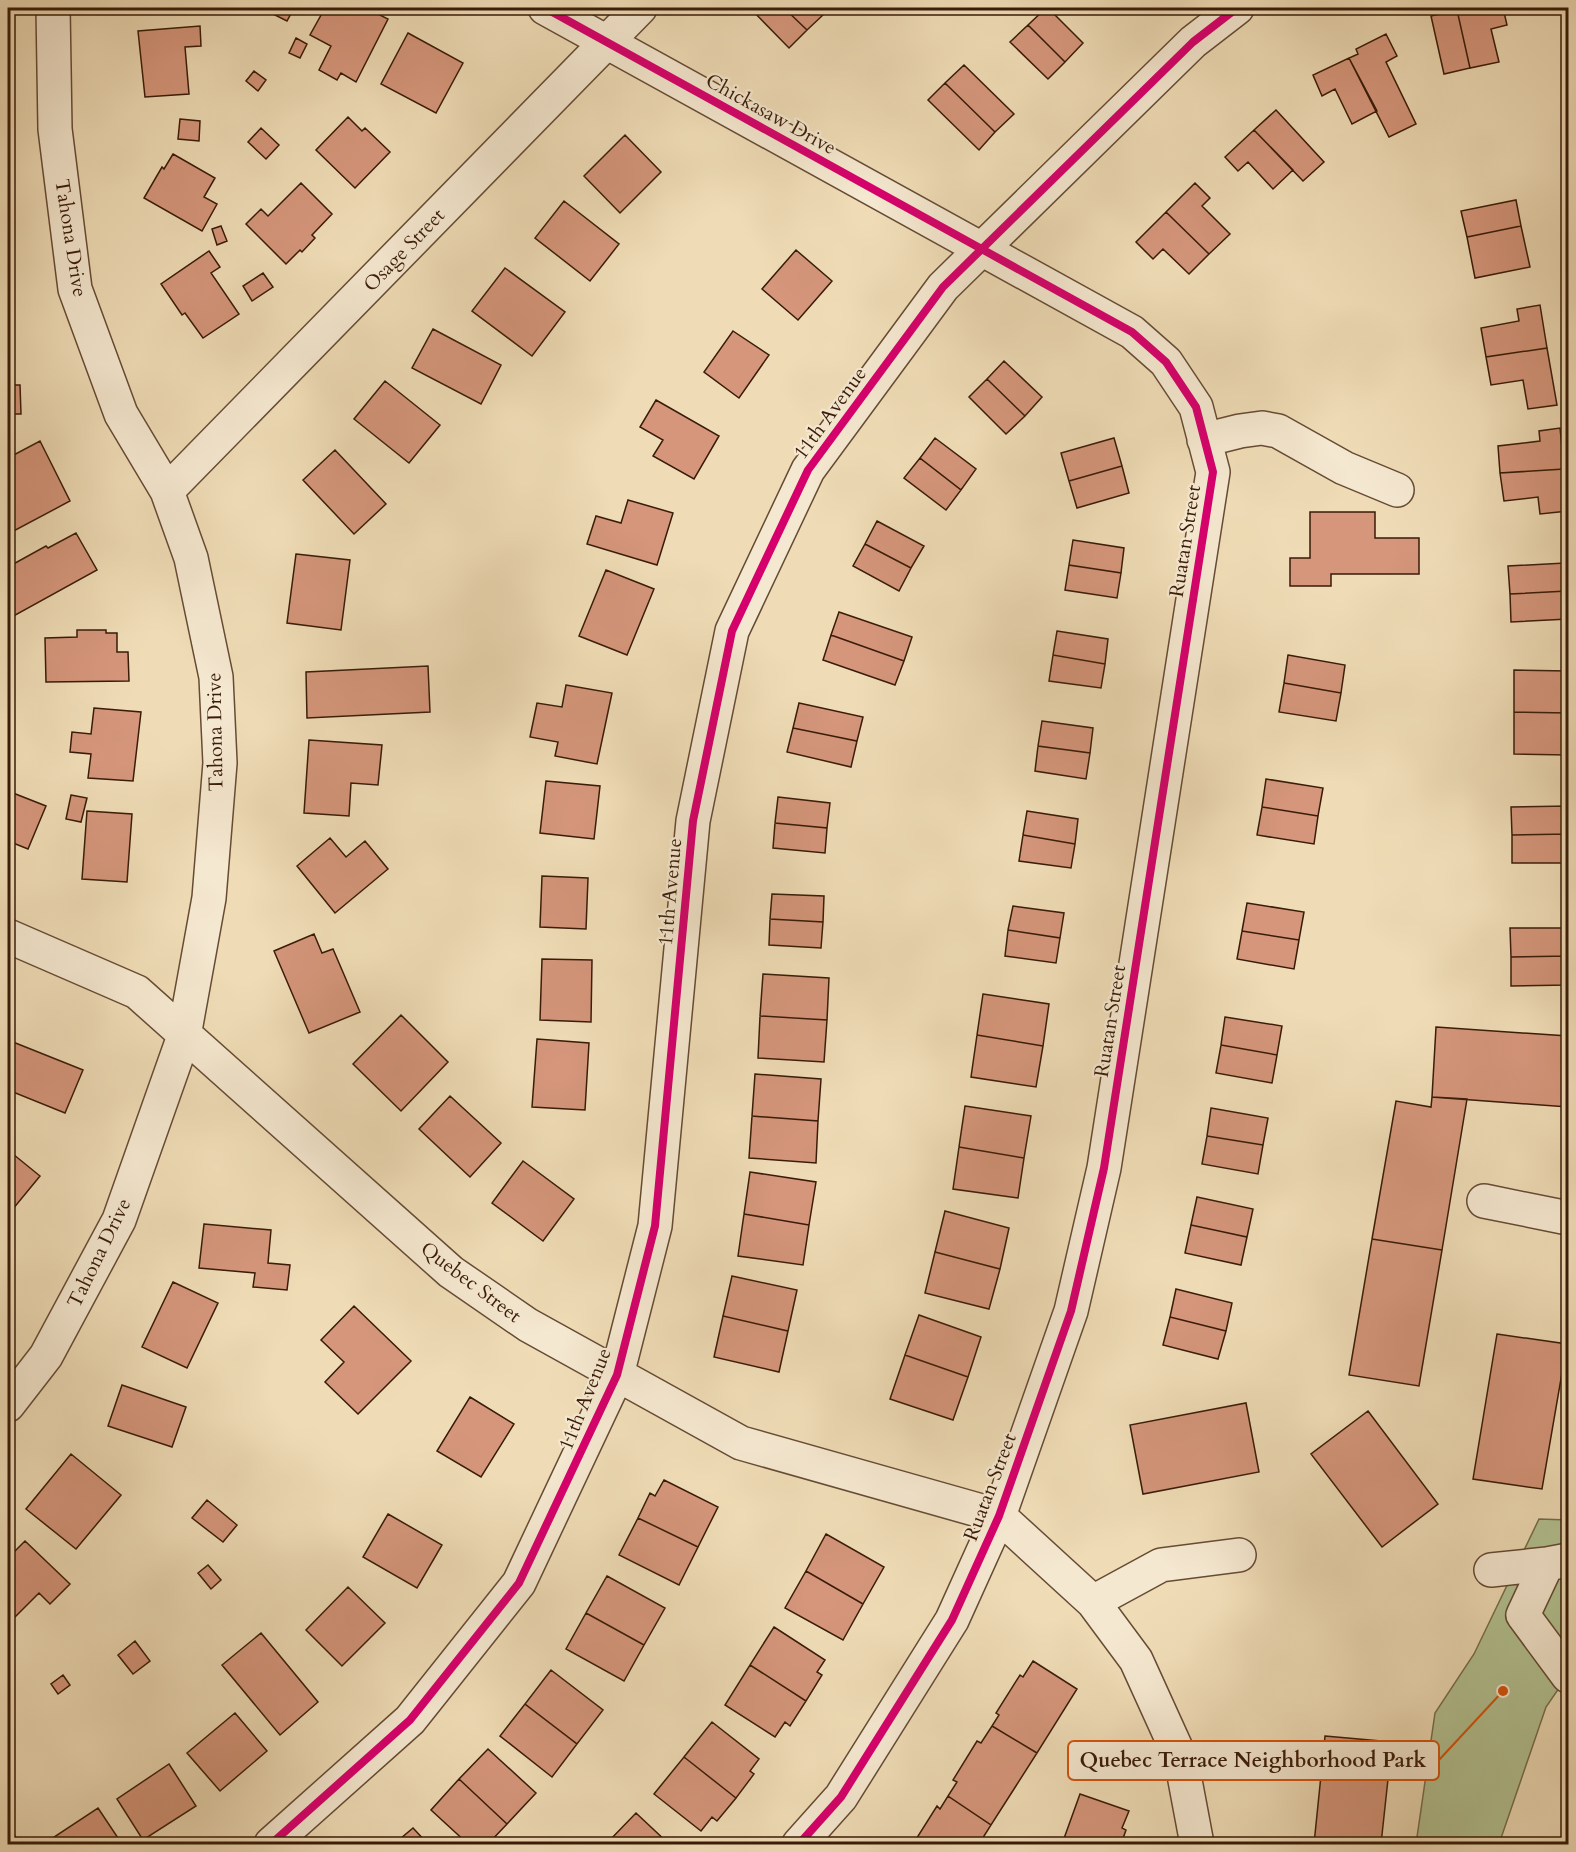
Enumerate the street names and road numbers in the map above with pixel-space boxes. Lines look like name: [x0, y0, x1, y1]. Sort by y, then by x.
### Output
street label: Chickasaw Drive: [701, 67, 841, 161]
street label: Tahona Drive: [48, 177, 94, 299]
street label: Osage Street: [357, 202, 451, 298]
street label: 11th Avenue: [787, 361, 873, 465]
street label: Ruatan Street: [1163, 482, 1207, 599]
street label: Tahona Drive: [200, 672, 230, 792]
street label: 11th Avenue: [652, 837, 688, 947]
street label: Ruatan Street: [1088, 962, 1132, 1079]
street label: Tahona Drive: [61, 1194, 137, 1312]
street label: Quebec Street: [415, 1235, 527, 1329]
street label: 11th Avenue: [552, 1344, 618, 1454]
street label: Ruatan Street: [957, 1429, 1023, 1545]

